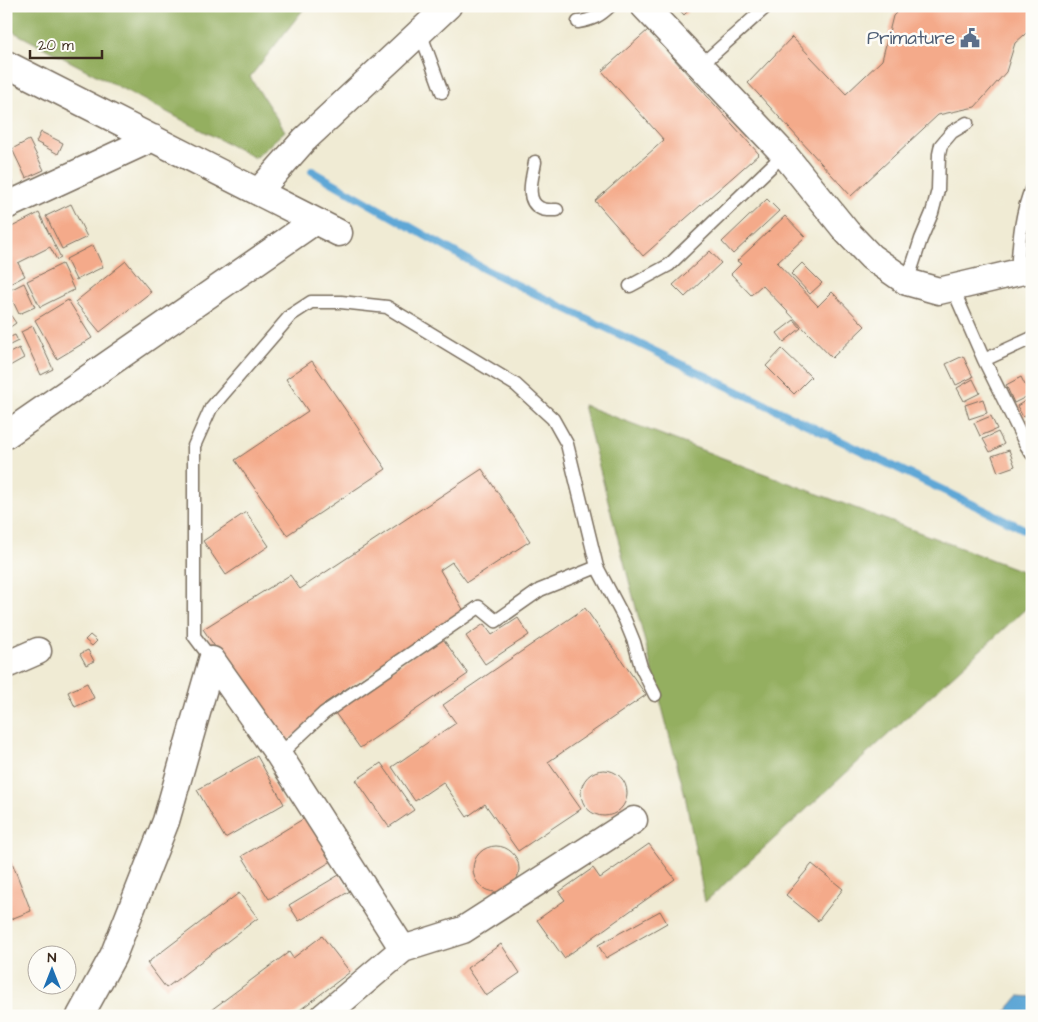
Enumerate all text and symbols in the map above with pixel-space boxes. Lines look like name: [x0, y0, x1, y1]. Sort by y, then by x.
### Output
place label: Primature: [867, 25, 955, 52]
public building icon: Primature: [959, 27, 981, 49]
scale bar: [30, 28, 102, 60]
text: 20 m: [38, 35, 74, 56]
north arrow: [28, 944, 78, 994]
text: N: [48, 948, 57, 968]

